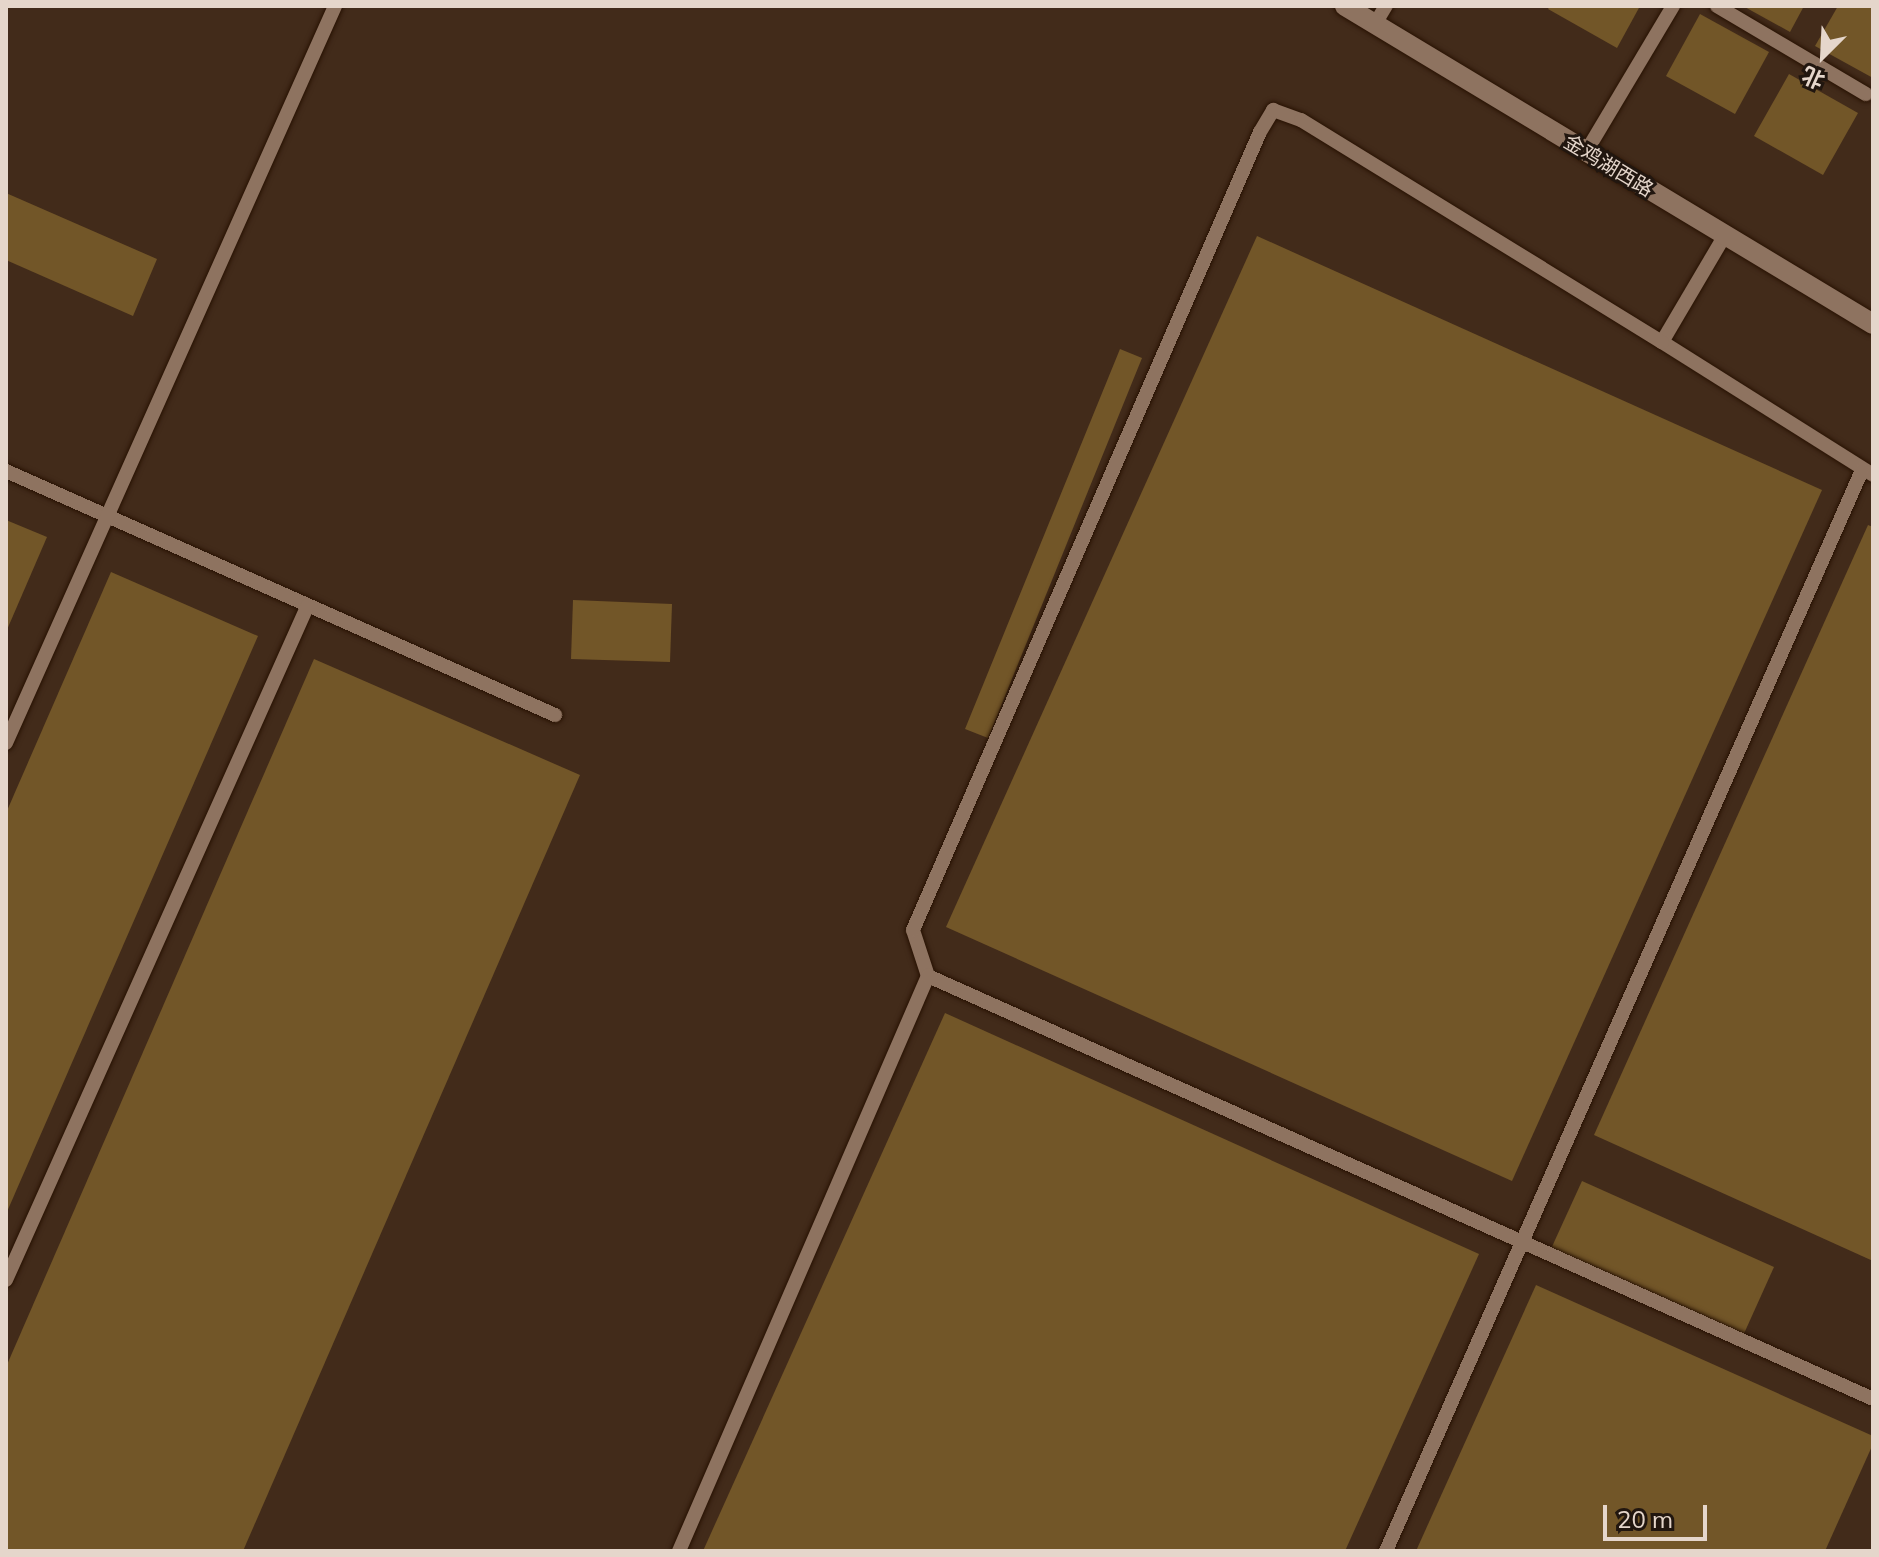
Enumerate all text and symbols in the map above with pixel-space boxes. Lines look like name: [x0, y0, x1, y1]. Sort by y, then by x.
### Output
north arrow: [1783, 16, 1863, 96]
text: 北: [1797, 61, 1829, 95]
street label: 金鸡湖西路: [1560, 129, 1658, 201]
scale bar: [1607, 1489, 1711, 1539]
text: 20 m: [1617, 1504, 1673, 1534]

